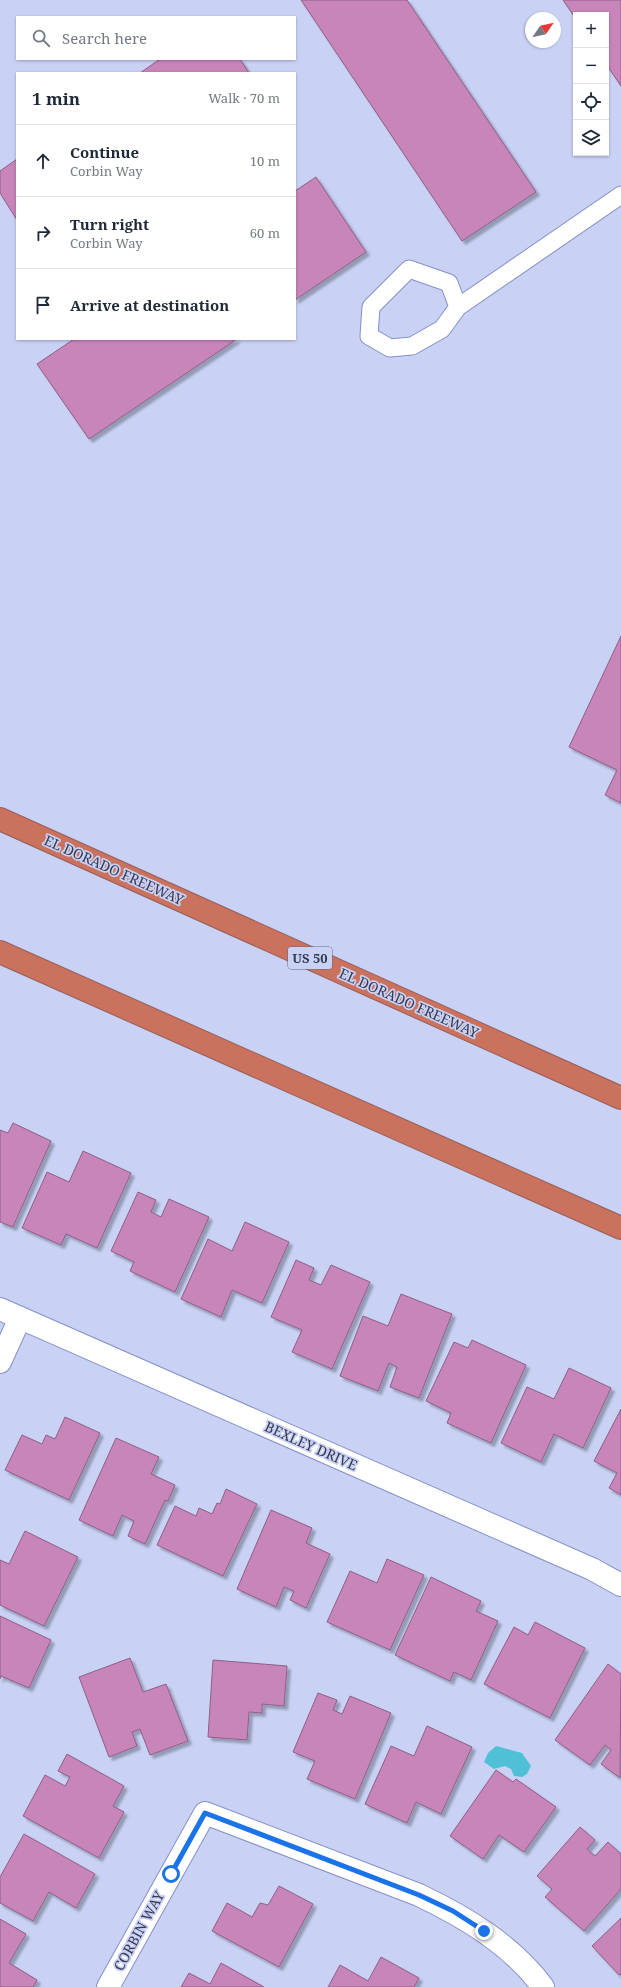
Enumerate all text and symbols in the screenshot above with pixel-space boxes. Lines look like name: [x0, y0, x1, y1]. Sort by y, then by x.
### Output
north arrow: [525, 12, 561, 48]
map controls: [573, 12, 609, 156]
button: +: [573, 12, 609, 48]
search box: [16, 16, 296, 60]
icon: search: [30, 27, 52, 49]
text: Search here: [62, 28, 147, 48]
button: −: [573, 48, 609, 84]
button: locate: [573, 84, 609, 120]
text: 1 min: [32, 87, 80, 110]
text: Walk · 70 m: [208, 89, 280, 107]
button: layers: [573, 120, 609, 156]
text: Continue: [70, 142, 139, 162]
icon: ahead: [32, 150, 54, 172]
text: 10 m: [250, 152, 280, 170]
text: Corbin Way: [70, 162, 143, 180]
text: Turn right: [70, 214, 149, 234]
icon: right: [32, 222, 54, 244]
text: 60 m: [250, 224, 280, 242]
text: Corbin Way: [70, 234, 143, 252]
icon: arrive: [32, 294, 54, 316]
text: Arrive at destination: [70, 295, 229, 315]
street label: EL DORADO FREEWAY: [41, 830, 187, 909]
road number: US 50: [288, 947, 332, 969]
street label: EL DORADO FREEWAY: [336, 963, 482, 1042]
street label: BEXLEY DRIVE: [262, 1417, 361, 1475]
route start: [162, 1865, 180, 1883]
street label: CORBIN WAY: [109, 1887, 168, 1974]
route end: [475, 1922, 493, 1940]

